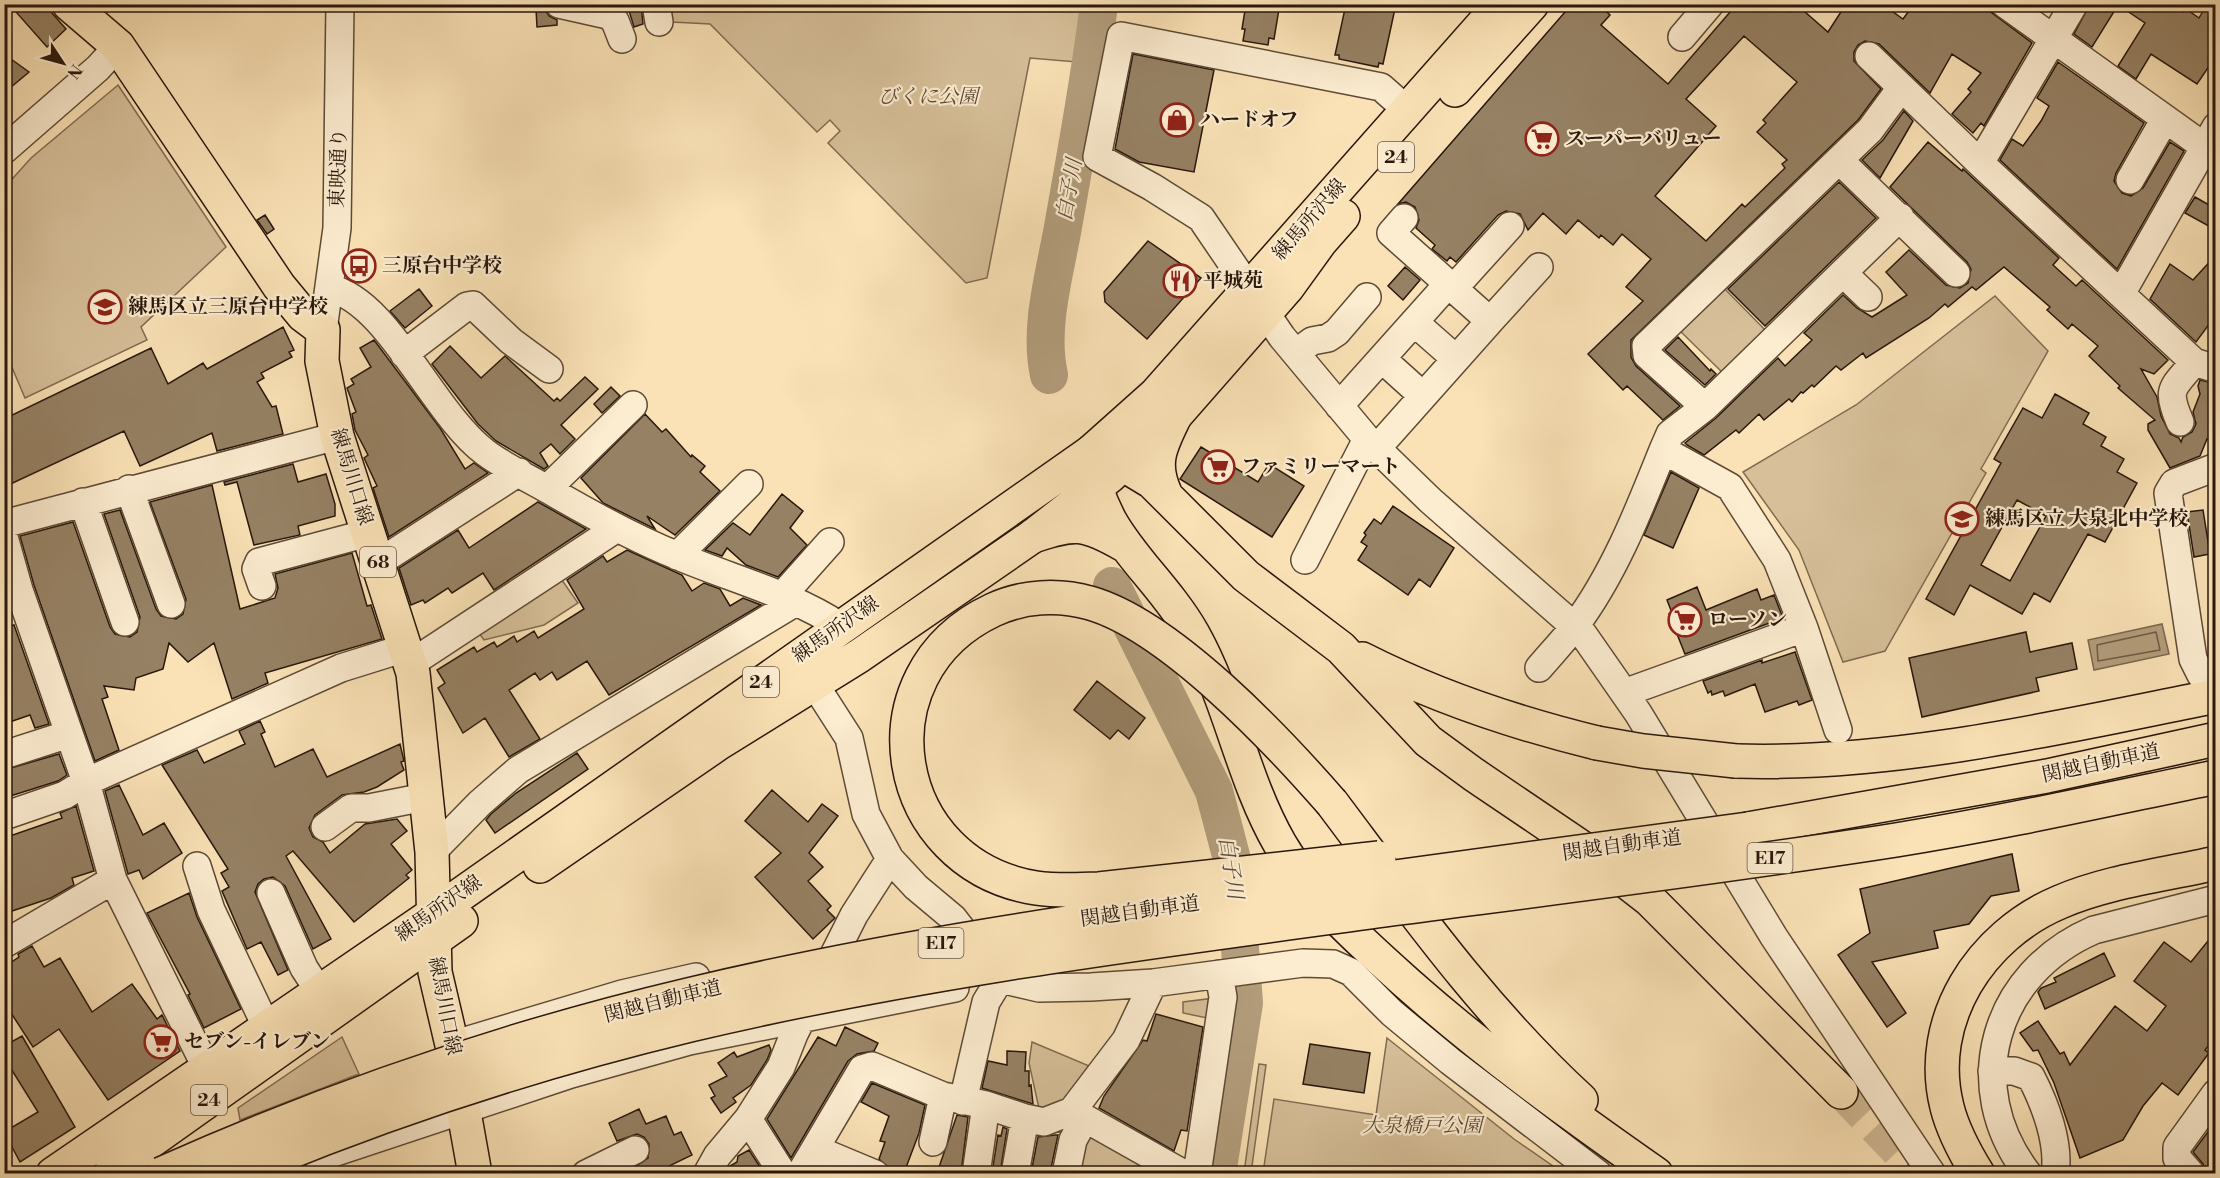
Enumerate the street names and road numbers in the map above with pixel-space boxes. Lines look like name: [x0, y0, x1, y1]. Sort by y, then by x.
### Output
street label: 東映通り: [325, 128, 353, 208]
road number: 24: [1378, 142, 1414, 172]
street label: 練馬所沢線: [1268, 174, 1352, 266]
street label: 練馬川口線: [324, 426, 378, 528]
road number: 68: [360, 547, 396, 577]
street label: 練馬所沢線: [788, 591, 884, 669]
road number: 24: [743, 667, 779, 697]
street label: 関越自動車道: [2040, 739, 2162, 789]
street label: 関越自動車道: [1561, 825, 1683, 867]
road number: E17: [1748, 843, 1792, 873]
street label: 練馬所沢線: [391, 870, 487, 948]
street label: 関越自動車道: [1079, 891, 1201, 933]
road number: E17: [918, 928, 964, 958]
street label: 練馬川口線: [422, 955, 466, 1057]
street label: 関越自動車道: [602, 975, 724, 1029]
road number: 24: [191, 1085, 227, 1115]

